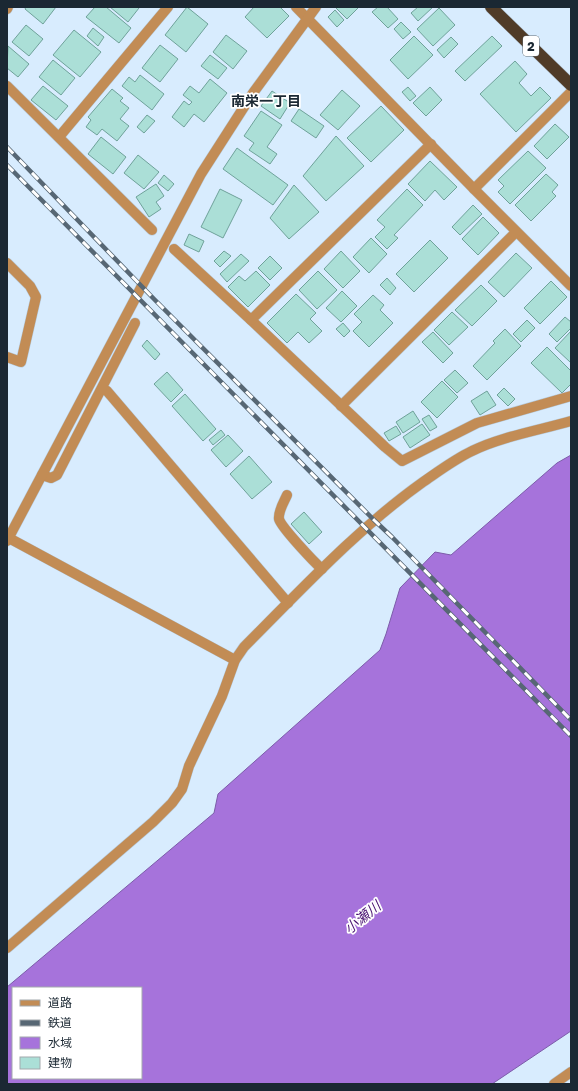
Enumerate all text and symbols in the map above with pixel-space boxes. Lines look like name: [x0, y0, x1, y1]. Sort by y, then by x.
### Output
road number: 2: [523, 36, 539, 56]
district label: 南栄一丁目: [231, 92, 301, 109]
water label: 小瀬川: [340, 896, 385, 937]
legend: [12, 987, 142, 1079]
text: 道路: [48, 995, 72, 1010]
text: 鉄道: [48, 1015, 72, 1030]
text: 水域: [48, 1035, 72, 1050]
text: 建物: [48, 1055, 72, 1070]

